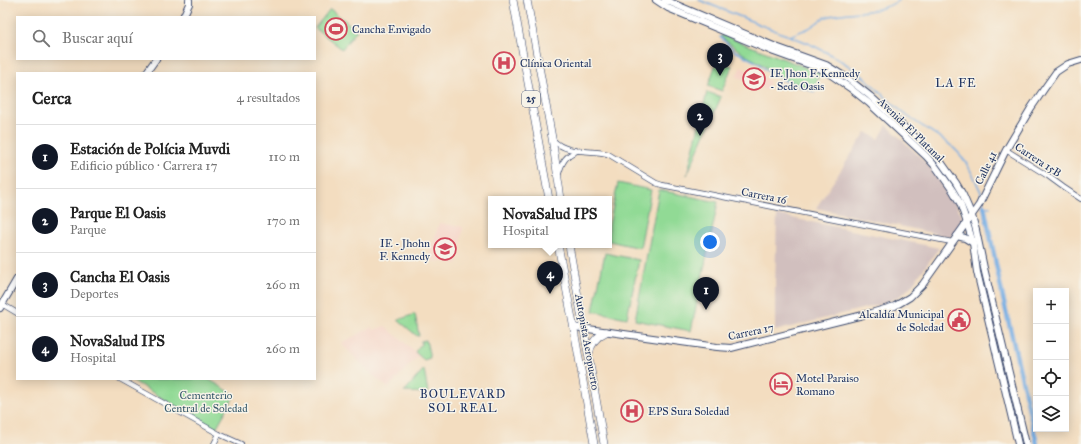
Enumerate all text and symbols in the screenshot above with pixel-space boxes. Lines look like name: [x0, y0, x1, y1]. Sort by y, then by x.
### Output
search box: [16, 16, 316, 60]
sports icon: Cancha Envigado: [323, 16, 349, 42]
place label: Cancha Envigado: [352, 23, 431, 36]
icon: search: [30, 27, 52, 49]
text: Buscar aquí: [62, 29, 133, 47]
pin: 3: [707, 43, 733, 76]
hospital icon: Clínica Oriental: [491, 50, 517, 76]
place label: Clínica Oriental: [520, 57, 592, 70]
school or university icon: IE Jhon F. Kennedy - Sede Oasis: [741, 66, 767, 92]
place label: IE Jhon F. Kennedy - Sede Oasis: [770, 67, 861, 93]
district label: LA FE: [935, 76, 977, 90]
text: Cerca: [32, 88, 71, 109]
text: 4 resultados: [237, 90, 300, 106]
road number: 25: [522, 91, 540, 107]
street label: Avenida El Platanal: [874, 94, 947, 165]
pin: 2: [687, 103, 713, 136]
text: Estación de Polícia Muvdi: [70, 140, 230, 158]
street label: Carrera 15B: [1012, 140, 1064, 180]
text: 1: [42, 149, 48, 165]
text: 110 m: [268, 149, 300, 165]
street label: Calle 41: [972, 149, 1000, 187]
text: Edificio público · Carrera 17: [70, 158, 217, 174]
street label: Carrera 16: [740, 185, 788, 207]
popup: [488, 196, 612, 248]
text: Parque El Oasis: [70, 204, 166, 222]
text: NovaSalud IPS: [503, 205, 597, 223]
text: 2: [42, 213, 48, 229]
text: 170 m: [267, 213, 300, 229]
text: Parque: [70, 222, 106, 238]
text: Hospital: [503, 223, 549, 239]
your location: [700, 232, 720, 252]
school or university icon: IE - Jhohn F. Kennedy: [432, 236, 458, 262]
place label: IE - Jhohn F. Kennedy: [380, 237, 431, 263]
pin: 4: [537, 261, 563, 294]
text: Cancha El Oasis: [70, 268, 170, 286]
text: 3: [42, 277, 48, 293]
text: 260 m: [266, 277, 300, 293]
pin: 1: [693, 277, 719, 310]
text: Deportes: [70, 286, 118, 302]
map controls: [1033, 288, 1069, 432]
button: +: [1033, 288, 1069, 324]
street label: Autopista Aeropuerto: [572, 292, 602, 391]
public building icon: Alcaldía Municipal de Soledad: [946, 307, 972, 333]
place label: Alcaldía Municipal de Soledad: [858, 308, 944, 334]
street label: Carrera 17: [727, 321, 775, 343]
button: −: [1033, 324, 1069, 360]
text: NovaSalud IPS: [70, 332, 165, 350]
text: 4: [41, 341, 49, 357]
text: 260 m: [266, 341, 300, 357]
text: Hospital: [70, 350, 116, 366]
button: locate: [1033, 360, 1069, 396]
hotel icon: Motel Paraiso Romano: [768, 371, 794, 397]
place label: Motel Paraiso Romano: [796, 372, 859, 398]
district label: BOULEVARD SOL REAL: [420, 387, 506, 415]
park label: Cementerio Central de Soledad: [164, 389, 248, 415]
button: layers: [1033, 396, 1069, 432]
hospital icon: EPS Sura Soledad: [619, 398, 645, 424]
place label: EPS Sura Soledad: [648, 405, 730, 418]

